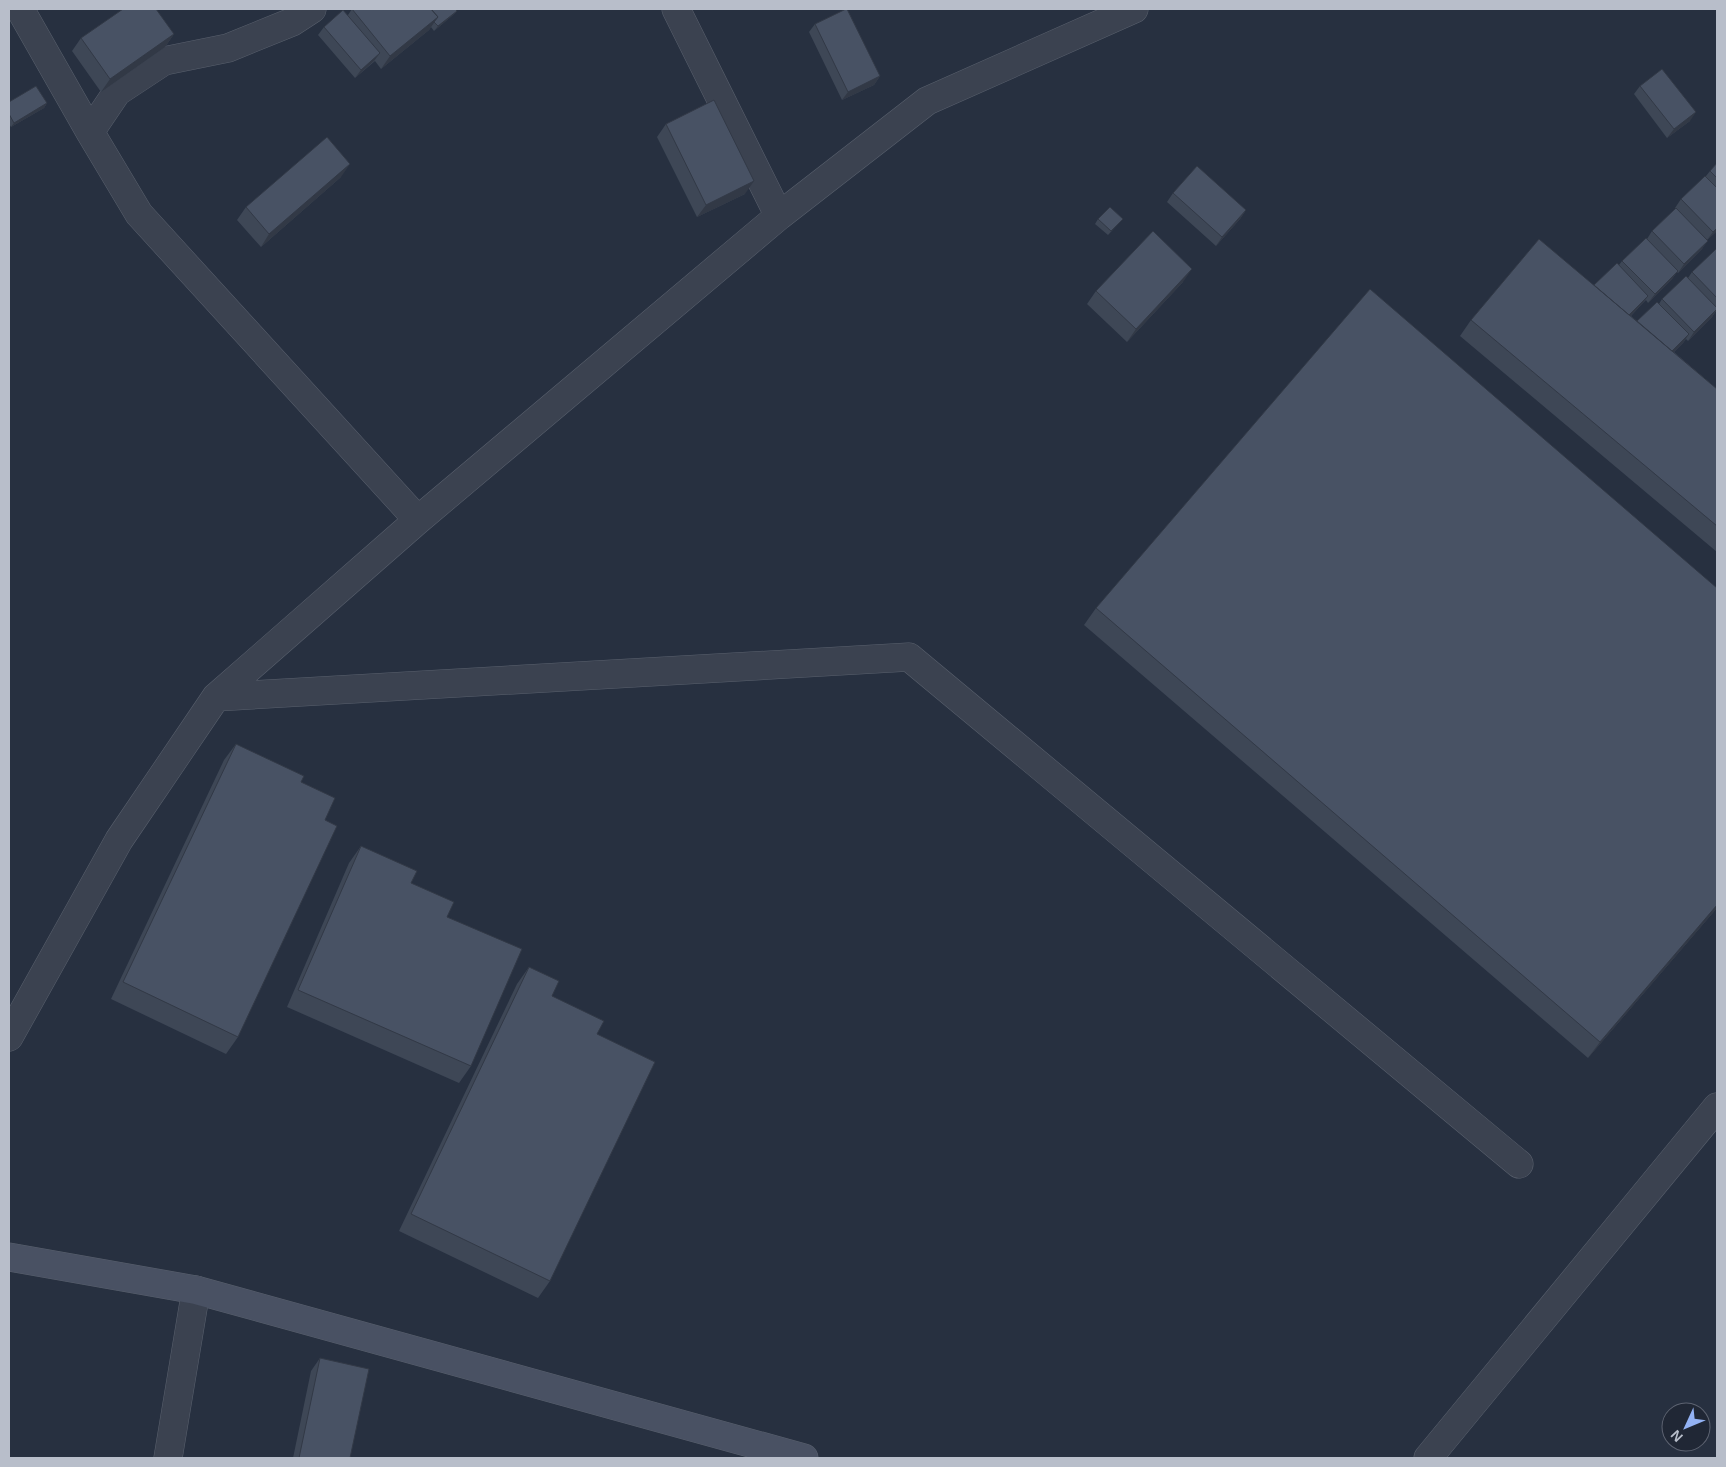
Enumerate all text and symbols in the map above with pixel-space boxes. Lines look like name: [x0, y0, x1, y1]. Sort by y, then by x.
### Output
north arrow: [1661, 1402, 1711, 1452]
text: N: [1667, 1427, 1686, 1445]

